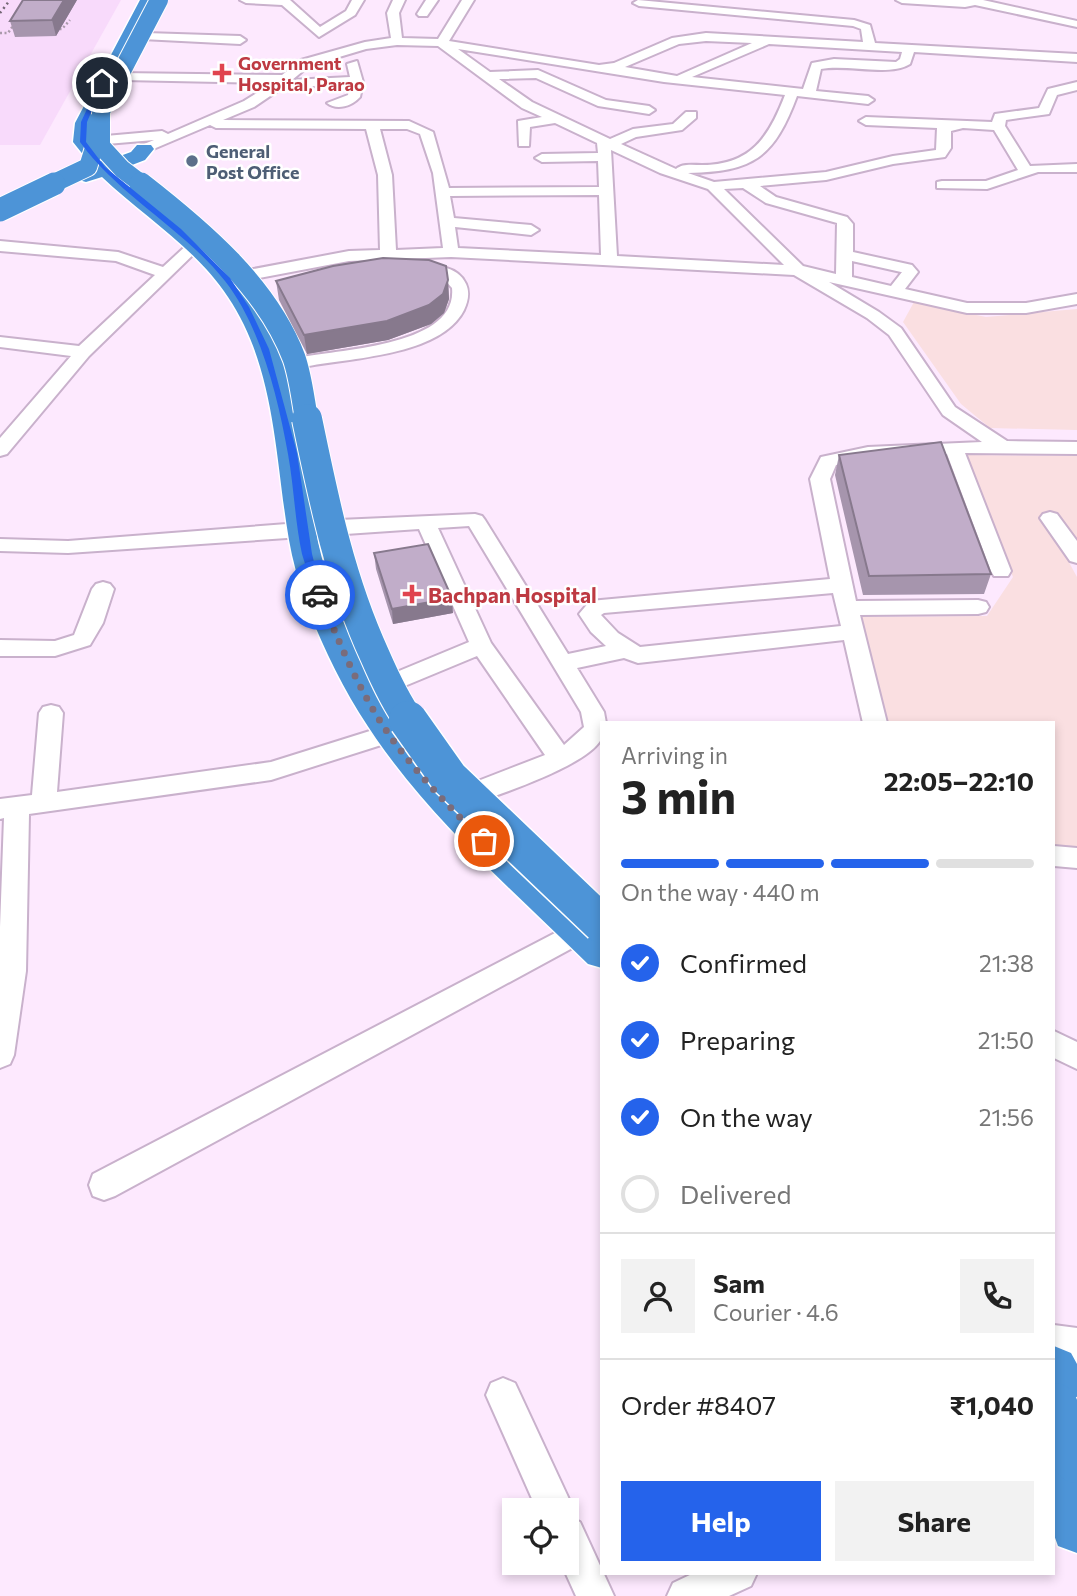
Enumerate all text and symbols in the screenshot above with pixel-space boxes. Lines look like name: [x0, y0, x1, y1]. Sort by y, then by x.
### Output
place label: Government Hospital, Parao: [238, 52, 365, 95]
pin: [72, 53, 132, 113]
marker: Government Hospital, Parao: [212, 63, 232, 83]
icon: home: [83, 64, 121, 102]
place label: General Post Office: [206, 140, 299, 183]
marker: General Post Office: [184, 153, 200, 169]
courier: [285, 560, 355, 630]
icon: car: [301, 576, 339, 614]
place label: Bachpan Hospital: [428, 582, 597, 607]
marker: Bachpan Hospital: [402, 584, 422, 604]
text: Arriving in: [621, 741, 728, 769]
text: 22:05–22:10: [884, 765, 1034, 796]
text: 3 min: [621, 767, 736, 823]
pin: [454, 811, 514, 871]
icon: bag: [465, 822, 503, 860]
text: On the way · 440 m: [621, 878, 820, 906]
icon: check: [621, 944, 659, 982]
text: Confirmed: [680, 947, 807, 978]
text: 21:38: [979, 949, 1034, 977]
icon: check: [621, 1021, 659, 1059]
text: Preparing: [680, 1024, 795, 1055]
text: 21:50: [978, 1026, 1034, 1054]
icon: check: [621, 1098, 659, 1136]
text: On the way: [680, 1101, 813, 1132]
text: 21:56: [979, 1103, 1034, 1131]
text: Delivered: [680, 1178, 791, 1209]
button: person: [621, 1259, 695, 1333]
button: phone: [960, 1259, 1034, 1333]
text: Sam: [713, 1267, 765, 1298]
text: Courier · 4.6: [713, 1298, 839, 1326]
text: Order #8407: [621, 1389, 776, 1420]
text: ₹1,040: [950, 1389, 1034, 1420]
button: Help: [621, 1481, 821, 1561]
button: Share: [835, 1481, 1034, 1561]
map controls: [502, 1498, 579, 1575]
button: locate: [502, 1498, 579, 1575]

